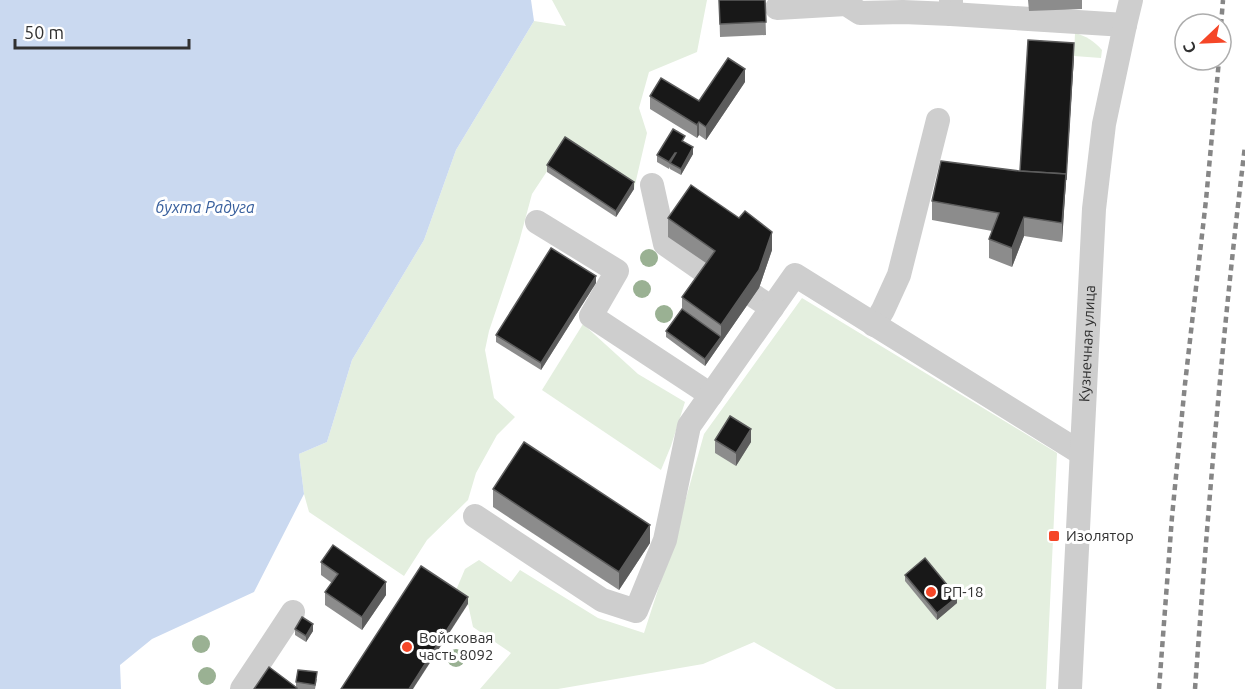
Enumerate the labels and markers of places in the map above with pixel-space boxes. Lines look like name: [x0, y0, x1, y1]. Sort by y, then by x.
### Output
place label: Изолятор: [1066, 527, 1134, 544]
marker: Изолятор: [1047, 529, 1061, 543]
place label: РП-18: [943, 583, 984, 600]
marker: РП-18: [924, 585, 938, 599]
place label: Войсковая часть 8092: [419, 629, 493, 663]
marker: Войсковая часть 8092: [400, 640, 414, 654]

